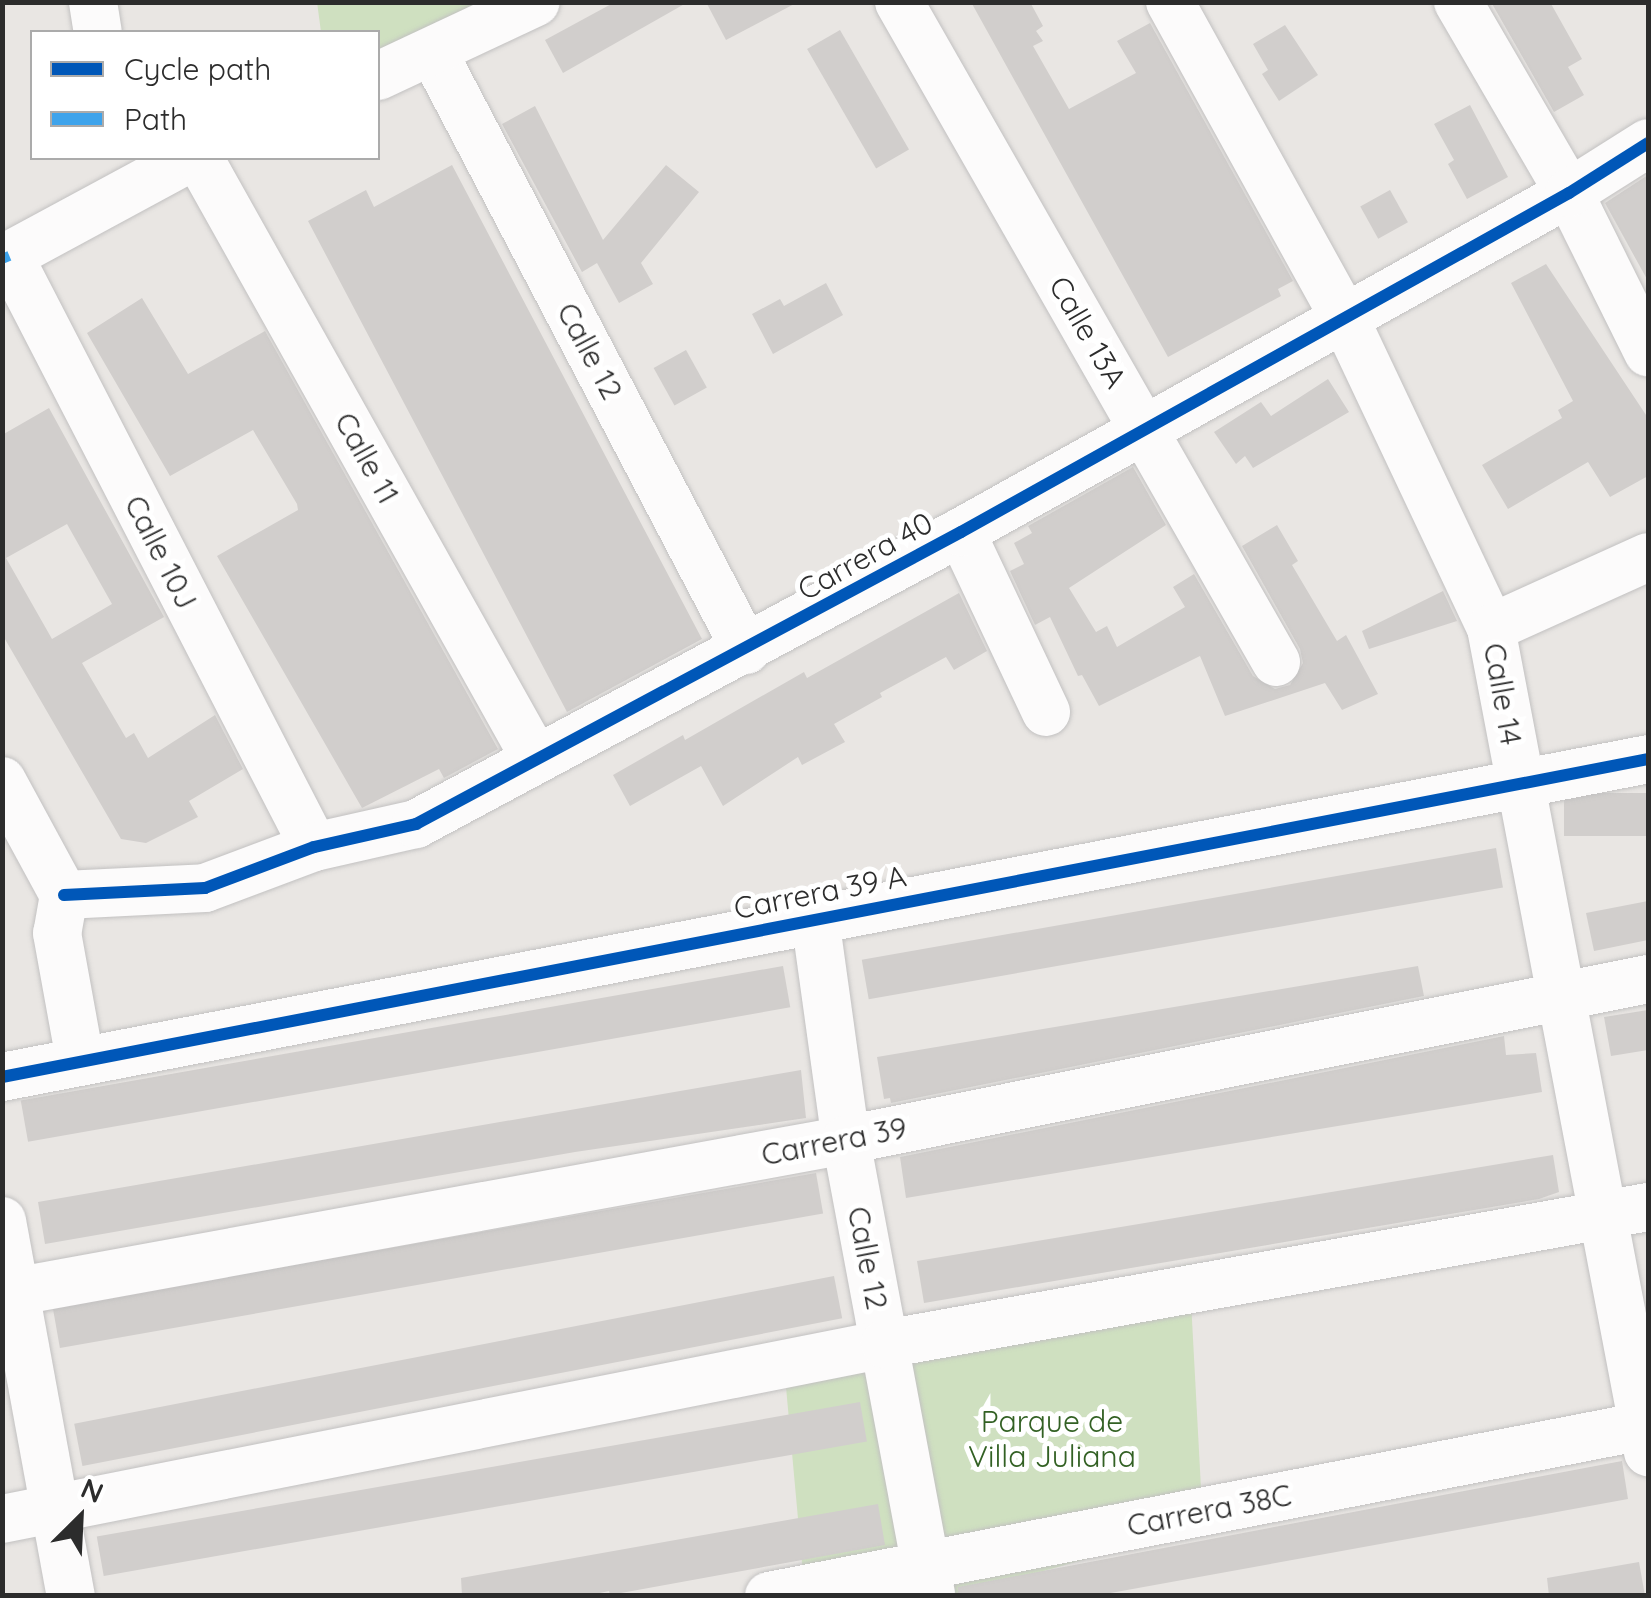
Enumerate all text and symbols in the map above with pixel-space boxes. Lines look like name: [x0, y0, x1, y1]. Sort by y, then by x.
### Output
legend: [30, 30, 380, 160]
text: Cycle path: [124, 50, 271, 88]
text: Path: [124, 100, 187, 138]
street label: Calle 13A: [1042, 270, 1134, 394]
street label: Calle 12: [550, 297, 630, 405]
street label: Calle 11: [327, 406, 407, 510]
street label: Calle 10J: [117, 489, 205, 615]
street label: Carrera 40: [791, 504, 939, 608]
street label: Calle 14: [1476, 640, 1530, 748]
street label: Carrera 39 A: [731, 858, 909, 926]
street label: Carrera 39: [758, 1109, 910, 1173]
street label: Calle 12: [840, 1203, 896, 1313]
park label: Parque de Villa Juliana: [968, 1403, 1136, 1474]
north arrow: [30, 1468, 130, 1568]
text: N: [76, 1470, 109, 1510]
street label: Carrera 38C: [1124, 1476, 1294, 1544]

